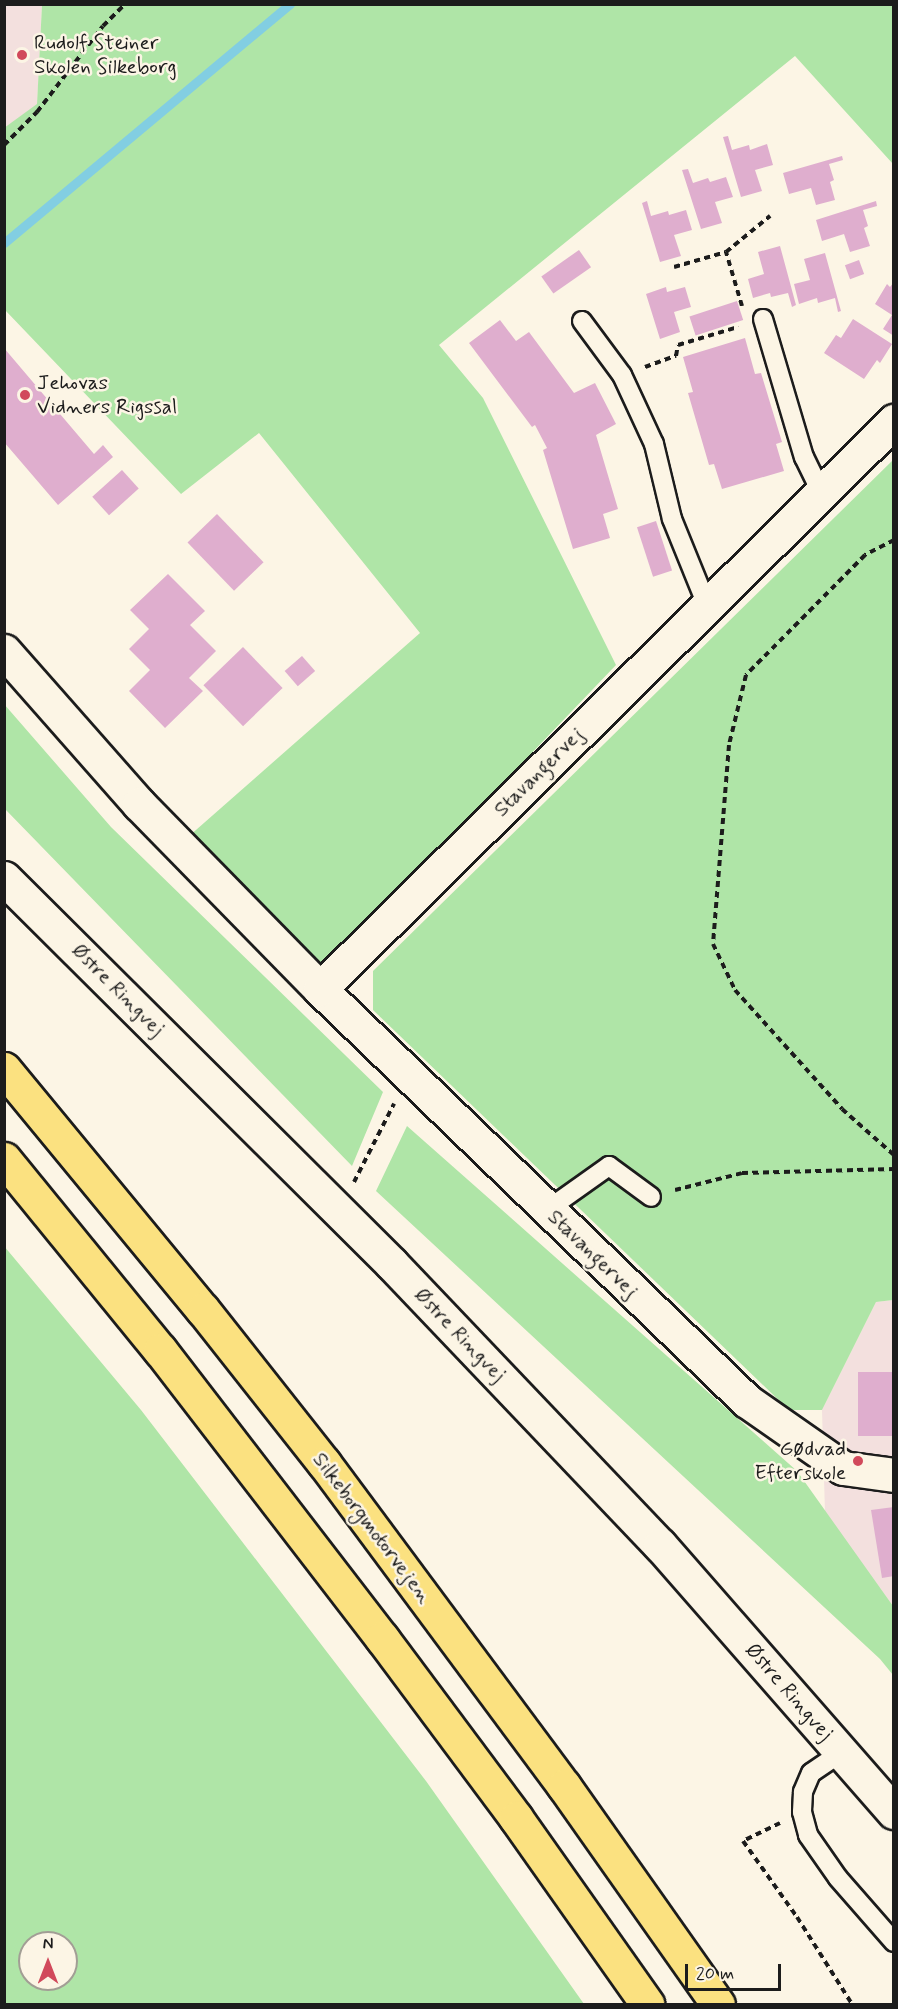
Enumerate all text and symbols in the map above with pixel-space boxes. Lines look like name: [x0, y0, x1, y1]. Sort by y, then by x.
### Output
place label: Rudolf Steiner Skolen Silkeborg: [34, 30, 175, 80]
marker: Rudolf Steiner Skolen Silkeborg: [15, 48, 29, 62]
place label: Jehovas Vidners Rigssal: [37, 370, 175, 420]
marker: Jehovas Vidners Rigssal: [18, 388, 32, 402]
street label: Stavangervej: [489, 722, 589, 822]
street label: Østre Ringvej: [67, 939, 169, 1041]
street label: Stavangervej: [542, 1204, 644, 1304]
street label: Østre Ringvej: [409, 1283, 511, 1387]
place label: Gødvad Efterskole: [754, 1436, 846, 1486]
street label: Silkeborgmotorvejen: [307, 1448, 437, 1608]
marker: Gødvad Efterskole: [851, 1454, 865, 1468]
street label: Østre Ringvej: [740, 1639, 838, 1745]
north arrow: [18, 1931, 78, 1991]
text: N: [43, 1934, 53, 1955]
scale bar: [688, 1952, 784, 1990]
text: 20 m: [696, 1962, 734, 1986]

